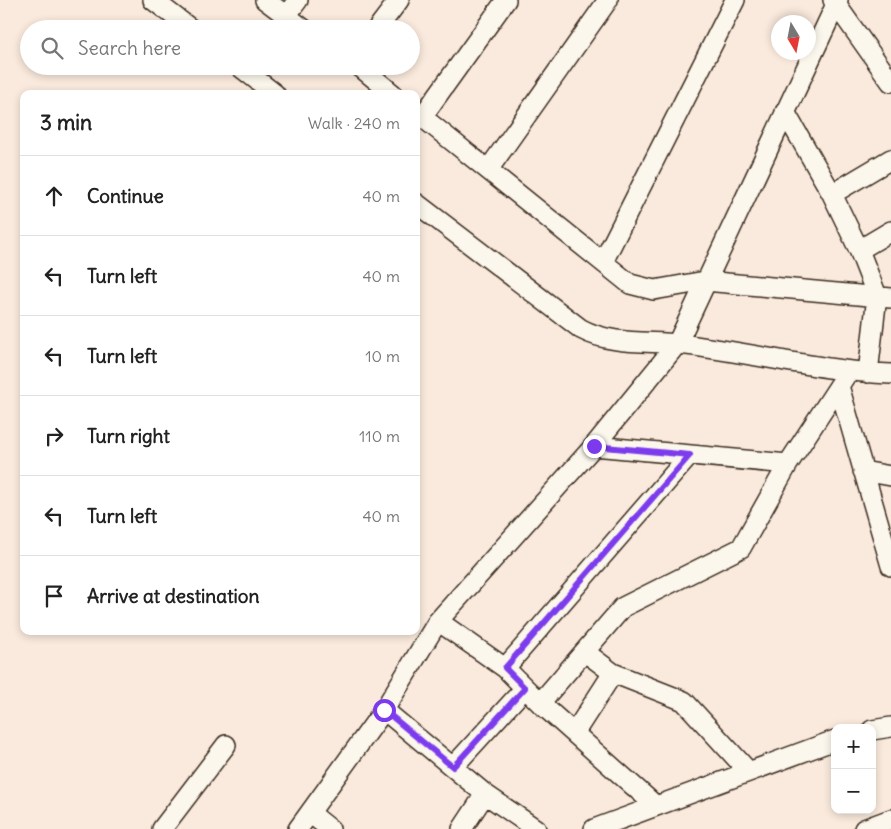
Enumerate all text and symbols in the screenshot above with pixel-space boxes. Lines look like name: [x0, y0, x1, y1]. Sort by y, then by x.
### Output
north arrow: [771, 15, 816, 60]
search box: [20, 20, 420, 75]
icon: search: [38, 34, 66, 62]
text: Search here: [78, 36, 181, 60]
text: 3 min: [40, 109, 92, 136]
text: Walk · 240 m: [308, 113, 400, 133]
icon: ahead: [40, 182, 68, 210]
text: Continue: [87, 184, 164, 208]
text: 40 m: [362, 186, 400, 206]
icon: left: [40, 262, 68, 290]
text: Turn left: [87, 264, 157, 288]
text: 40 m: [362, 266, 400, 286]
icon: left: [40, 342, 68, 370]
text: Turn left: [87, 344, 157, 368]
text: 10 m: [365, 346, 400, 366]
icon: right: [40, 422, 68, 450]
text: Turn right: [87, 424, 170, 448]
text: 110 m: [359, 426, 400, 446]
route end: [583, 435, 606, 458]
icon: left: [40, 502, 68, 530]
text: Turn left: [87, 504, 157, 528]
text: 40 m: [362, 506, 400, 526]
icon: arrive: [40, 582, 68, 610]
text: Arrive at destination: [87, 584, 260, 608]
route start: [373, 699, 396, 722]
map controls: [831, 724, 876, 814]
button: +: [831, 724, 876, 769]
button: −: [831, 769, 876, 814]

